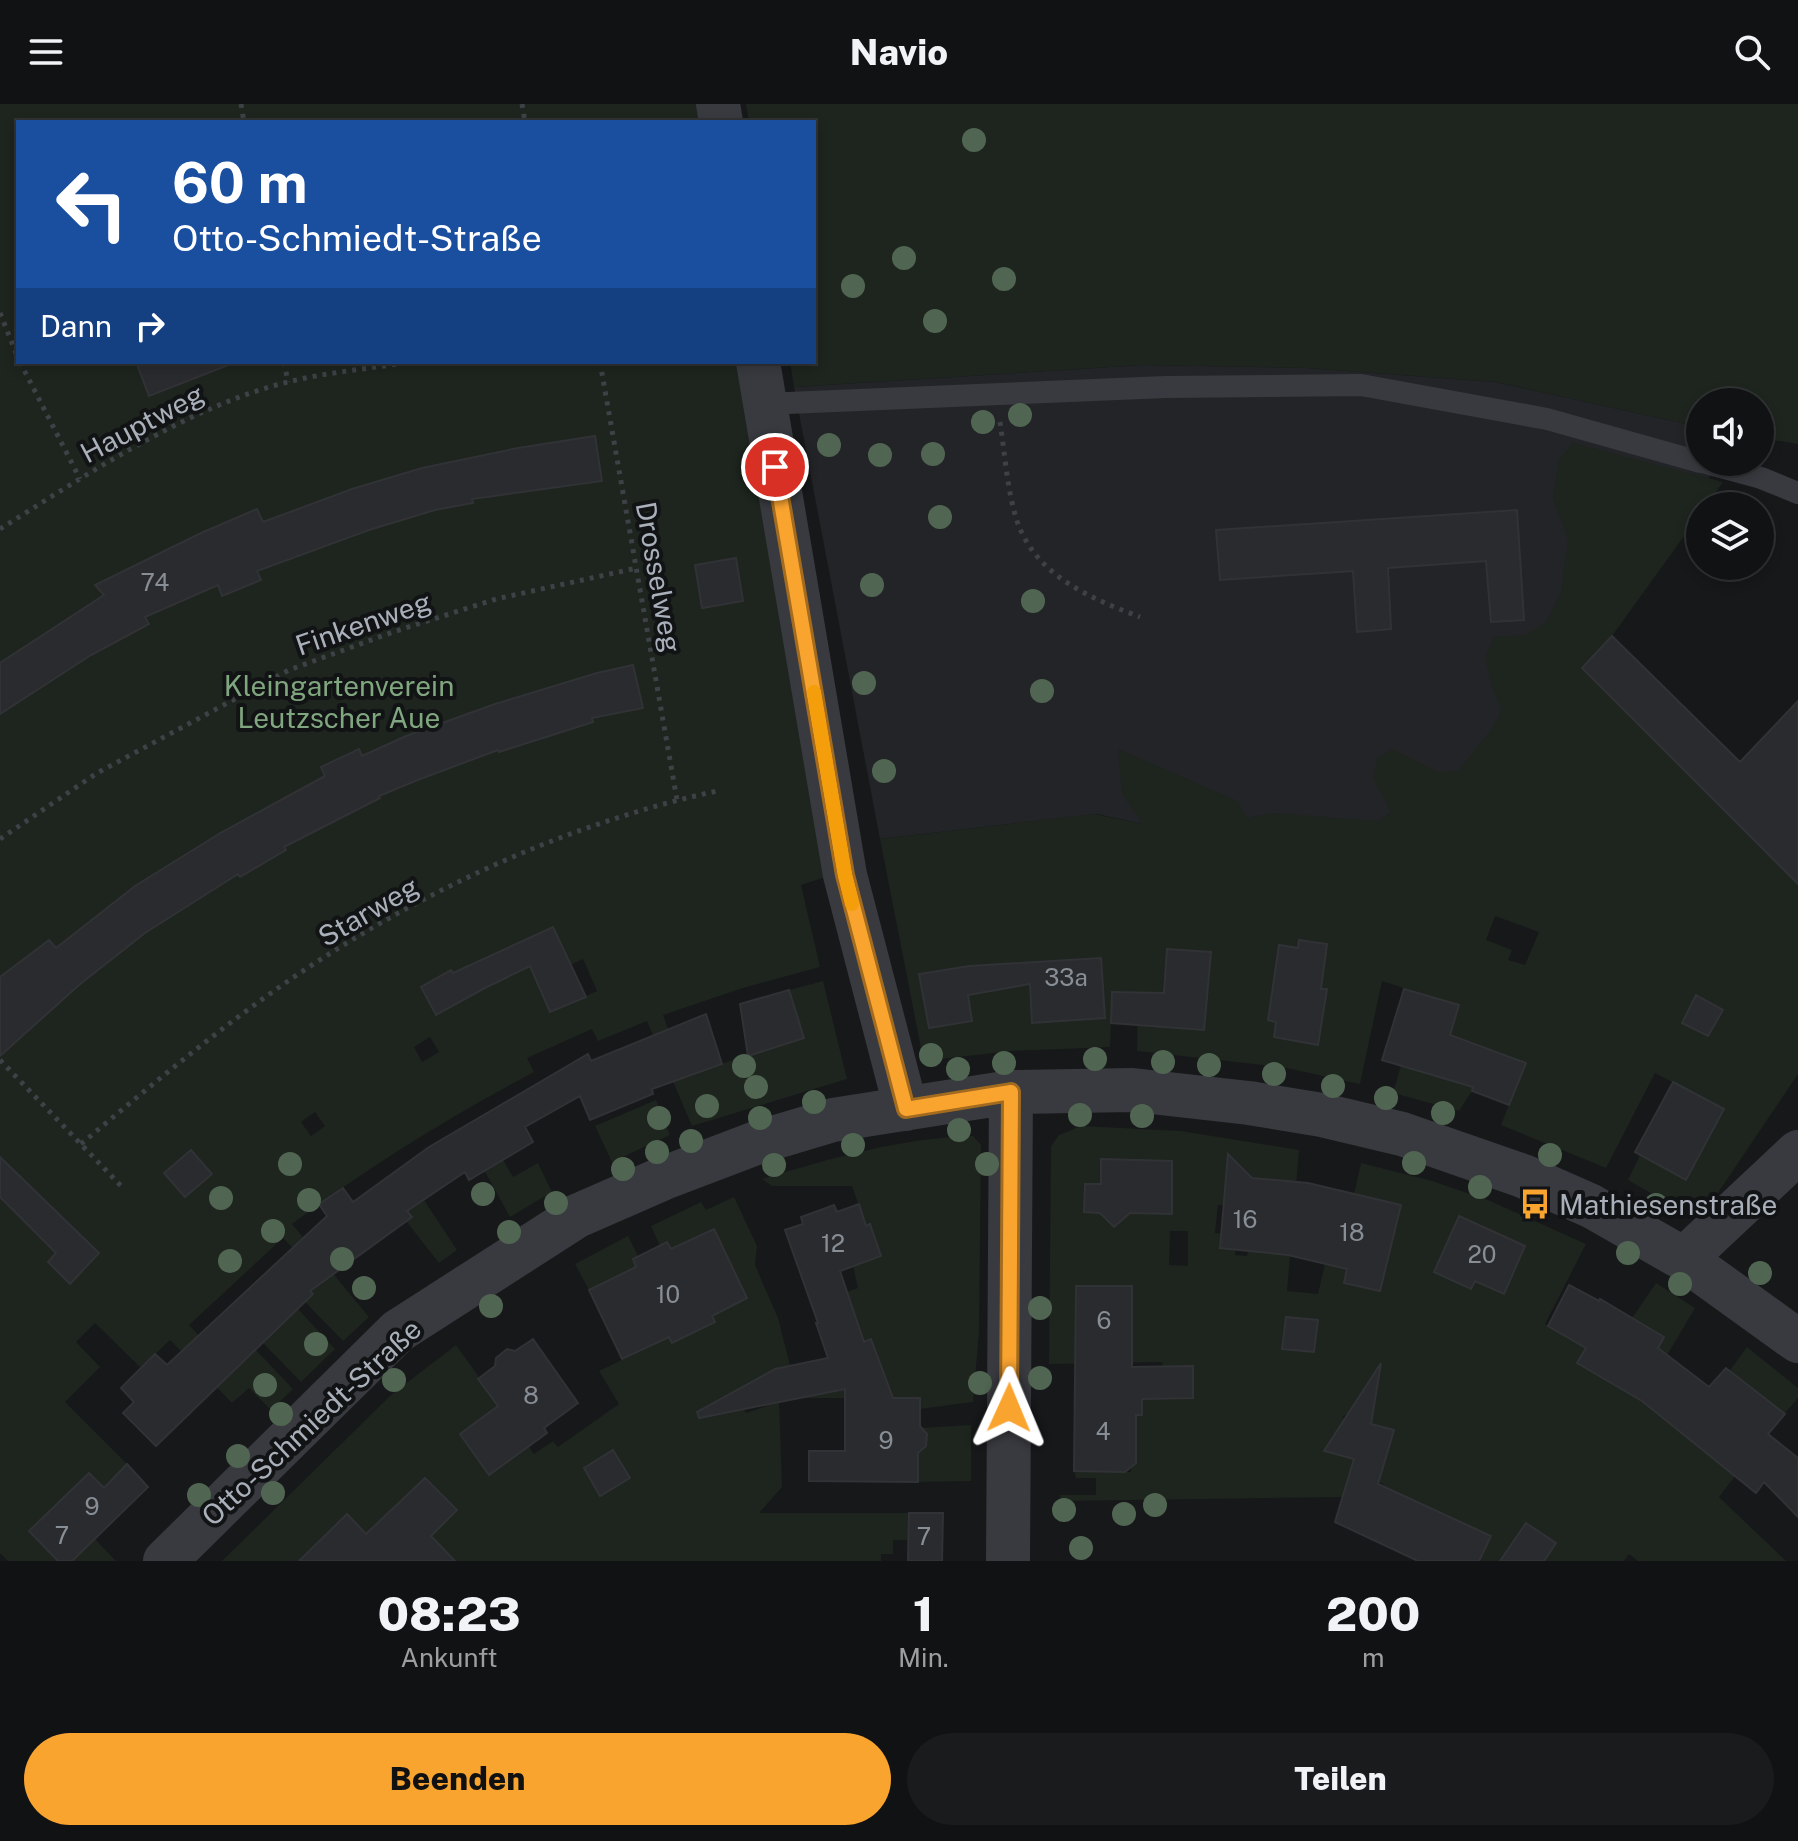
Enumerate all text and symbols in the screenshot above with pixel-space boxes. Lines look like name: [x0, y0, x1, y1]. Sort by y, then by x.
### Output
icon: menu: [24, 30, 68, 74]
icon: search: [1730, 30, 1774, 74]
text: Navio: [850, 31, 948, 73]
text: 60 m: [172, 150, 308, 216]
icon: left: [40, 152, 144, 256]
text: Otto-Schmiedt-Straße: [172, 217, 542, 259]
icon: right: [128, 304, 172, 348]
text: Dann: [40, 308, 112, 344]
street label: Hauptweg: [75, 377, 209, 469]
map controls: [1686, 388, 1774, 580]
button: sound: [1686, 388, 1774, 476]
pin: [741, 433, 809, 501]
icon: arrive: [753, 445, 797, 489]
button: layers: [1686, 492, 1774, 580]
street label: Drosselweg: [629, 499, 689, 655]
house number: 74: [141, 568, 169, 596]
street label: Finkenweg: [291, 584, 435, 662]
park label: Kleingartenverein Leutzscher Aue: [224, 669, 454, 734]
street label: Starweg: [312, 869, 424, 953]
house number: 33a: [1044, 963, 1088, 991]
bus stop icon: Mathiesenstraße: [1518, 1187, 1552, 1221]
place label: Mathiesenstraße: [1559, 1188, 1777, 1221]
house number: 16: [1233, 1205, 1257, 1233]
house number: 18: [1339, 1218, 1365, 1246]
house number: 12: [821, 1229, 845, 1257]
house number: 20: [1468, 1240, 1497, 1268]
house number: 10: [656, 1280, 680, 1308]
house number: 6: [1097, 1306, 1111, 1334]
street label: Otto-Schmiedt-Straße: [195, 1312, 427, 1532]
position arrow: [967, 1366, 1051, 1450]
house number: 8: [523, 1381, 539, 1409]
house number: 4: [1095, 1417, 1111, 1445]
house number: 9: [879, 1426, 894, 1454]
house number: 9: [85, 1492, 100, 1520]
house number: 7: [55, 1521, 69, 1549]
house number: 7: [917, 1522, 931, 1550]
text: 08:23: [377, 1585, 521, 1642]
text: 1: [913, 1585, 934, 1642]
text: 200: [1326, 1585, 1421, 1642]
text: Ankunft: [400, 1642, 498, 1673]
text: Min.: [898, 1642, 949, 1673]
text: m: [1362, 1642, 1385, 1673]
button: Beenden: [24, 1733, 891, 1825]
button: Teilen: [907, 1733, 1774, 1825]

